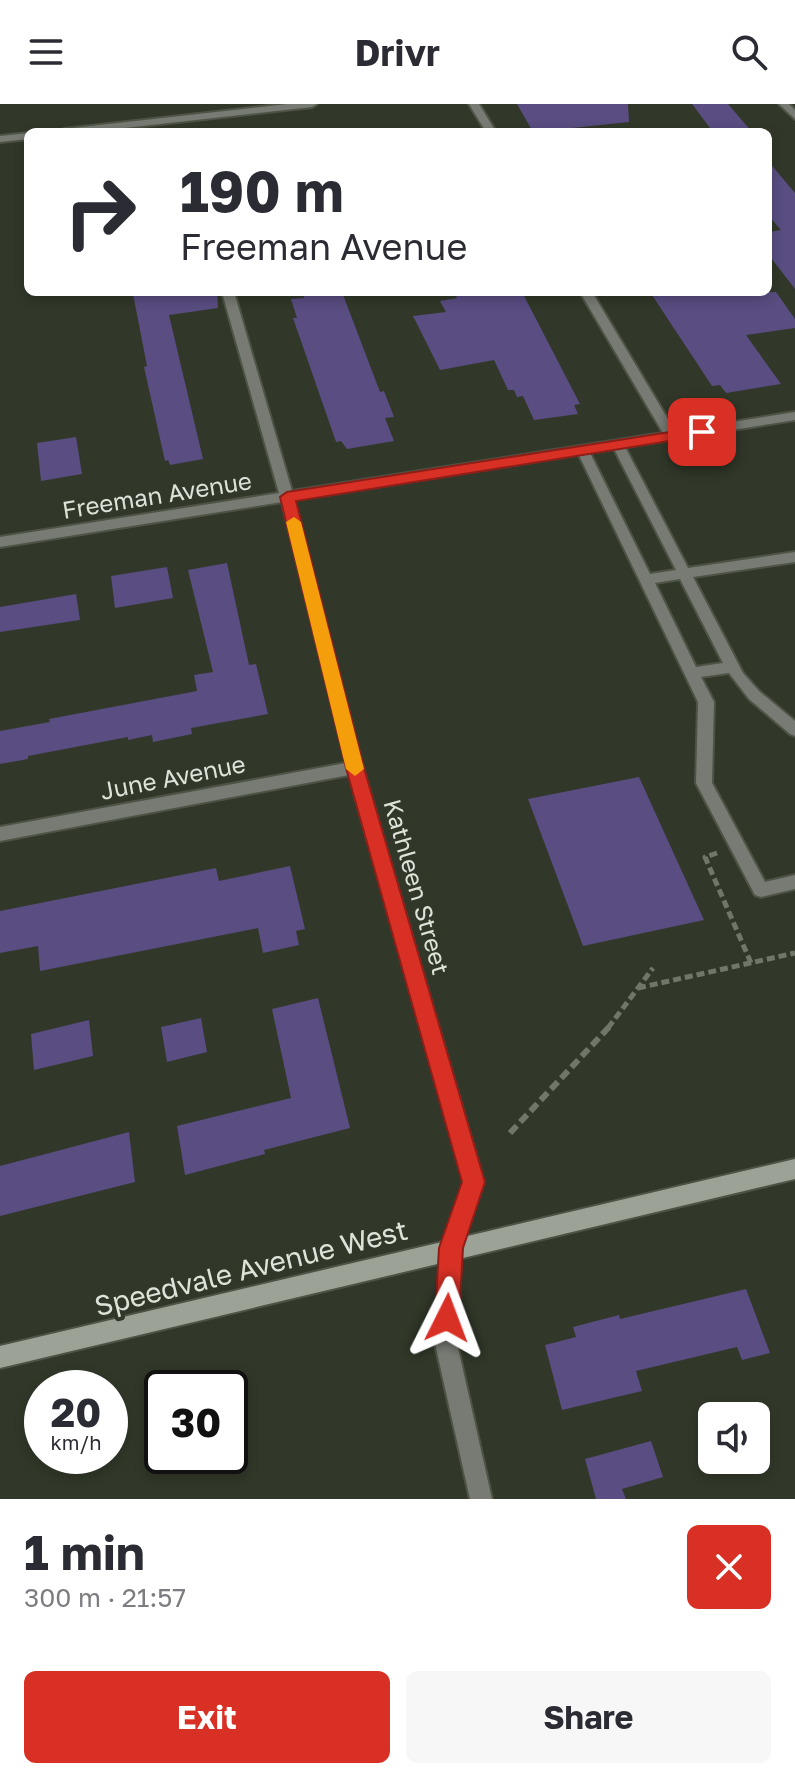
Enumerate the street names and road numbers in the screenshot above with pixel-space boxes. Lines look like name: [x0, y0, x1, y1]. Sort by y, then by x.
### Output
street label: Freeman Avenue: [60, 465, 254, 524]
street label: June Avenue: [98, 748, 248, 805]
street label: Kathleen Street: [379, 796, 456, 978]
street label: Speedvale Avenue West: [91, 1213, 411, 1322]

